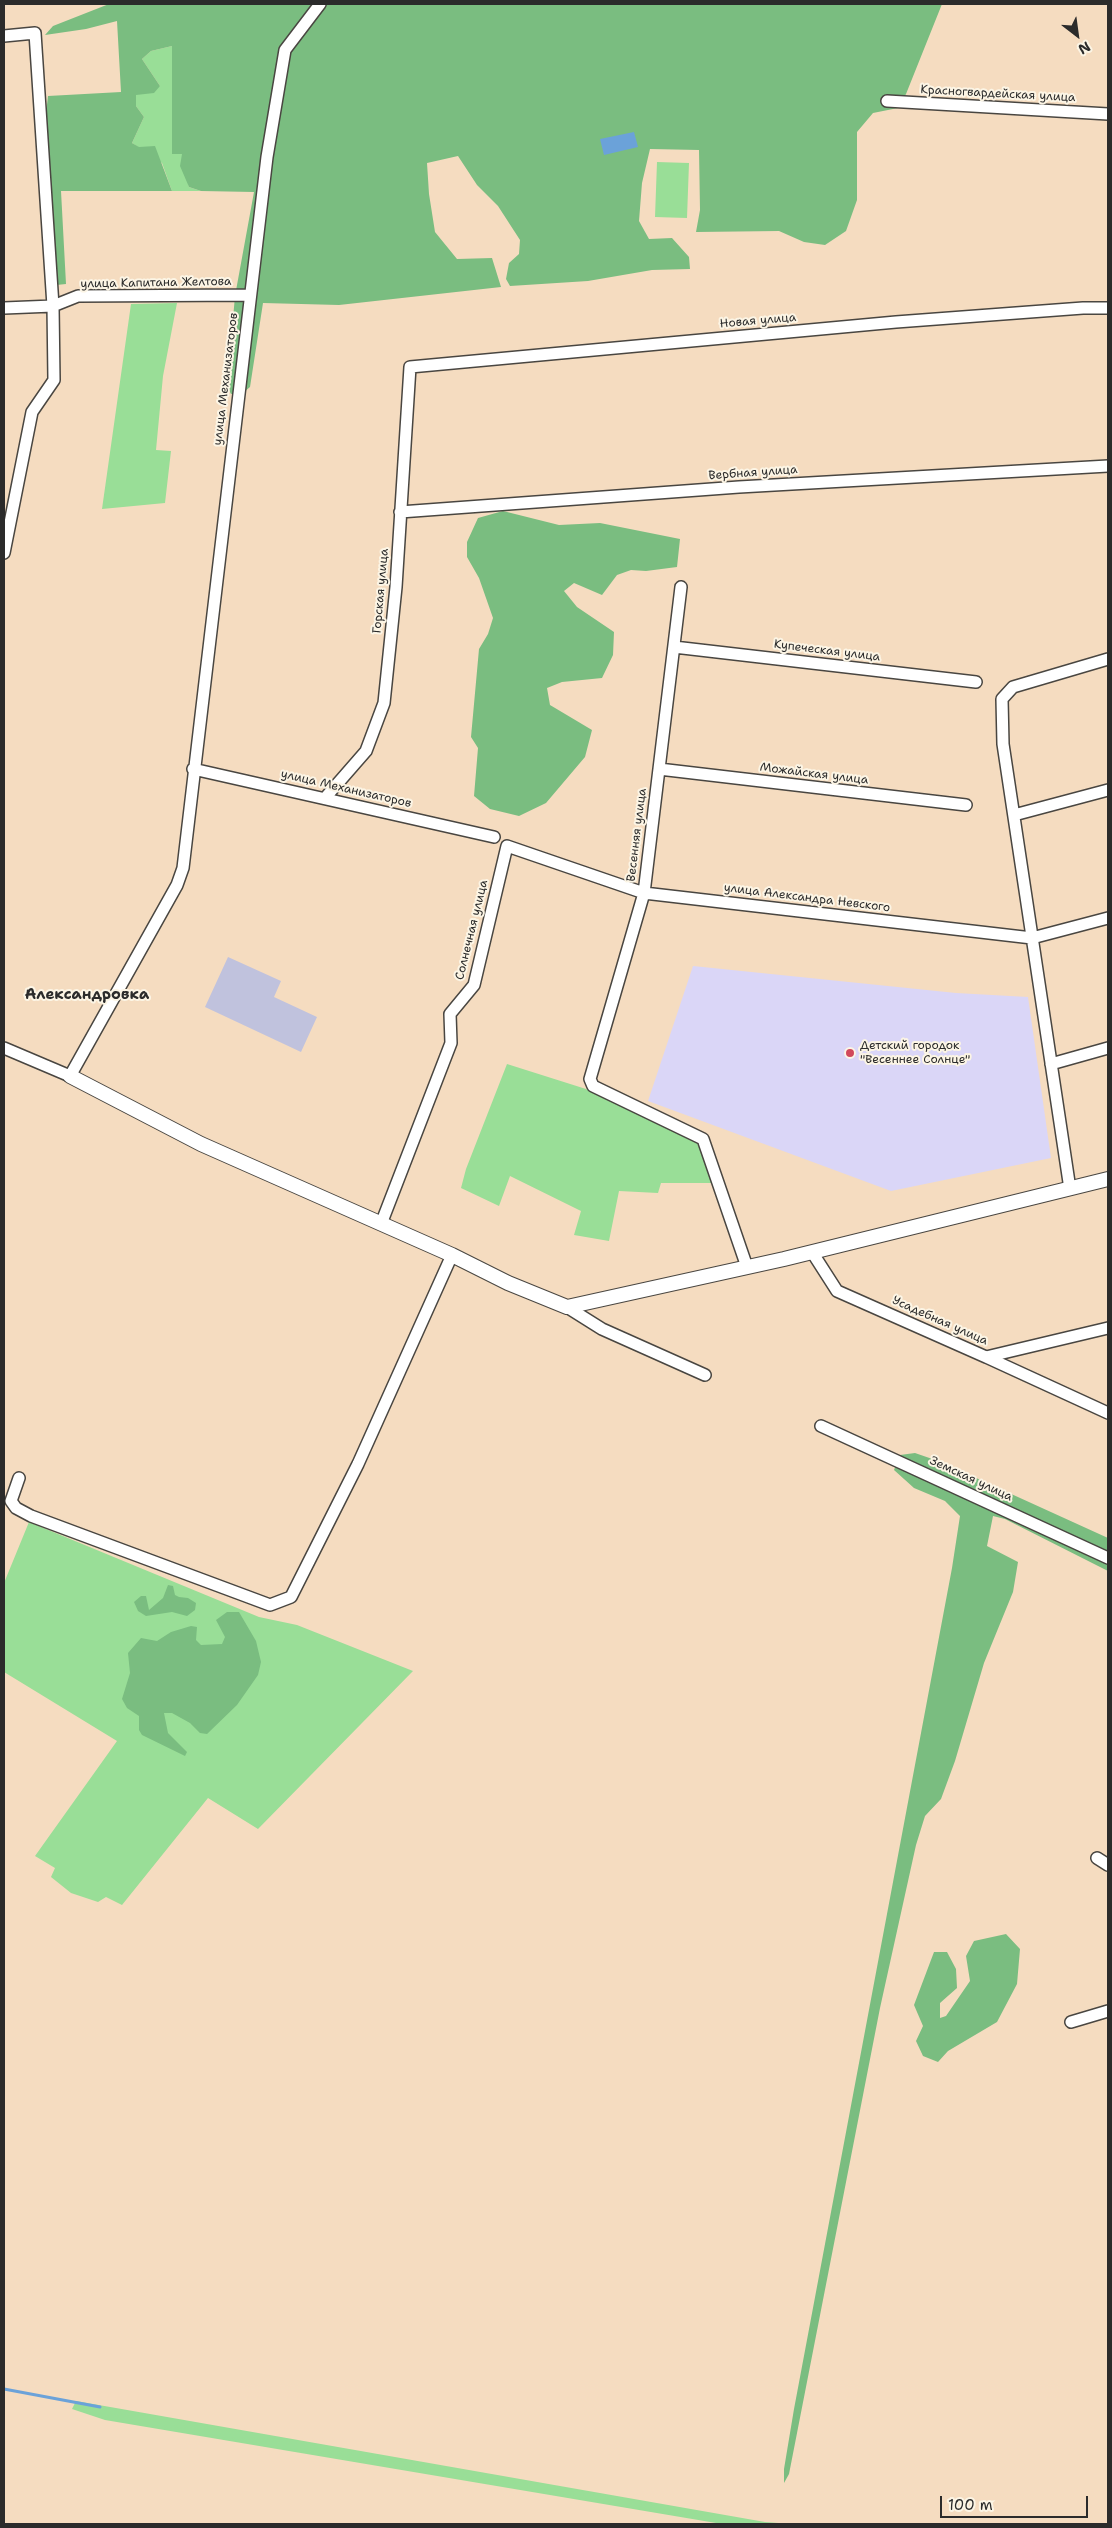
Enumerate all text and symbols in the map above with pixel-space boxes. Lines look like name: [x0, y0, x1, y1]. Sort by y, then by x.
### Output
north arrow: [1052, 10, 1102, 60]
text: N: [1075, 37, 1094, 59]
street label: Красногвардейская улица: [920, 83, 1076, 105]
street label: улица Капитана Желтова: [80, 274, 232, 292]
street label: Новая улица: [719, 310, 797, 332]
street label: улица Механизаторов: [211, 312, 241, 446]
street label: Вербная улица: [708, 463, 798, 483]
street label: Горская улица: [370, 548, 392, 634]
street label: Купеческая улица: [773, 637, 881, 665]
street label: Можайская улица: [759, 760, 869, 788]
street label: улица Механизаторов: [279, 767, 413, 811]
street label: Весенняя улица: [624, 788, 650, 882]
street label: Солнечная улица: [453, 879, 491, 981]
street label: улица Александра Невского: [723, 881, 891, 915]
district label: Александровка: [25, 986, 149, 1004]
place label: Детский городок "Весеннее Солнце": [860, 1039, 970, 1067]
marker: Детский городок "Весеннее Солнце": [844, 1047, 856, 1059]
street label: Усадебная улица: [890, 1293, 990, 1349]
street label: Земская улица: [927, 1454, 1015, 1504]
scale bar: [942, 2486, 1090, 2518]
text: 100 m: [948, 2495, 993, 2515]

